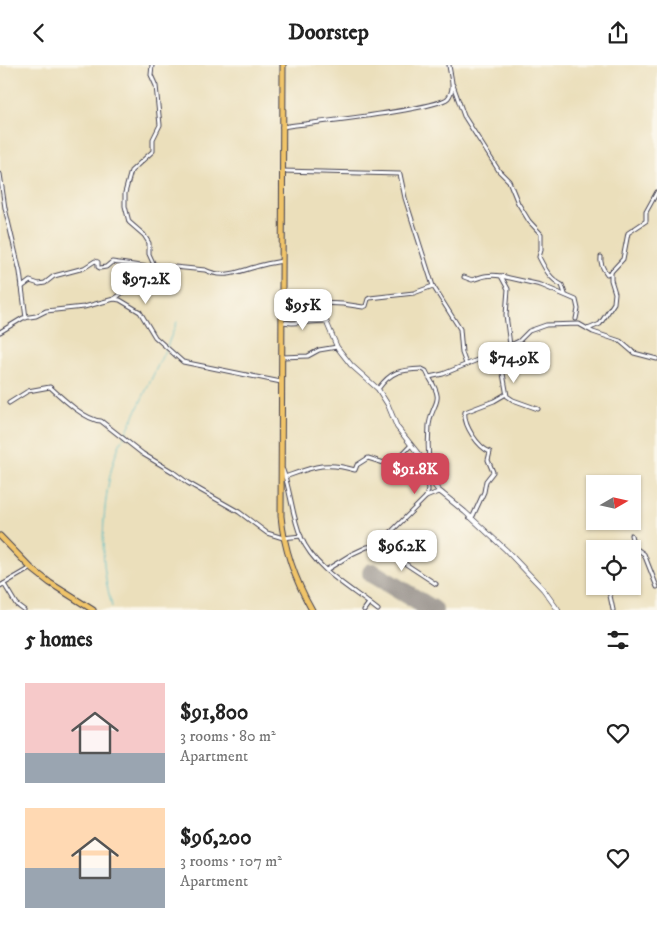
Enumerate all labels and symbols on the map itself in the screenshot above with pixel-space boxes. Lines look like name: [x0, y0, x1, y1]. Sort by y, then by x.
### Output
pin: $97.2K: [105, 263, 187, 305]
pin: $95K: [273, 289, 333, 331]
pin: $74.9K: [473, 341, 555, 384]
pin: $91.8K: [374, 453, 456, 495]
north arrow: [586, 475, 641, 530]
pin: $96.2K: [361, 529, 443, 572]

